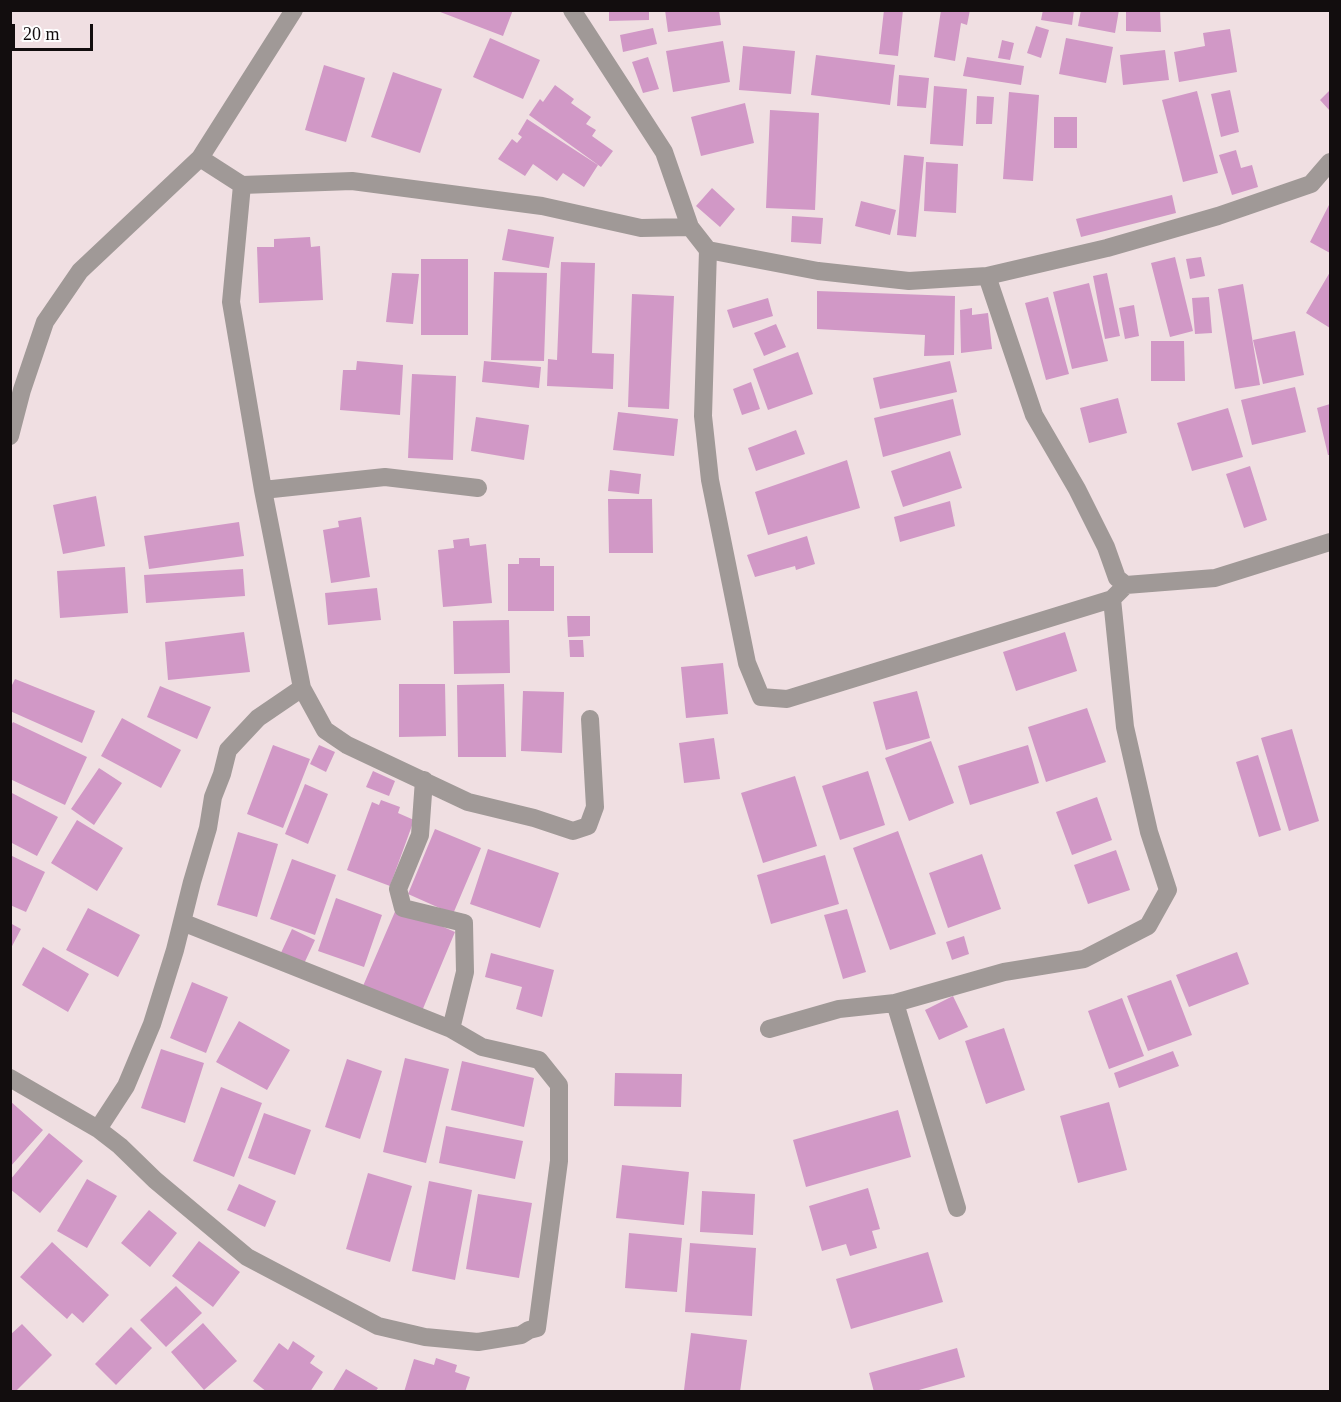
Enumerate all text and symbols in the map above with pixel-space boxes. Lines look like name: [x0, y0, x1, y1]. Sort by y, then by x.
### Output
scale bar: [15, 12, 96, 50]
text: 20 m: [23, 24, 60, 44]

